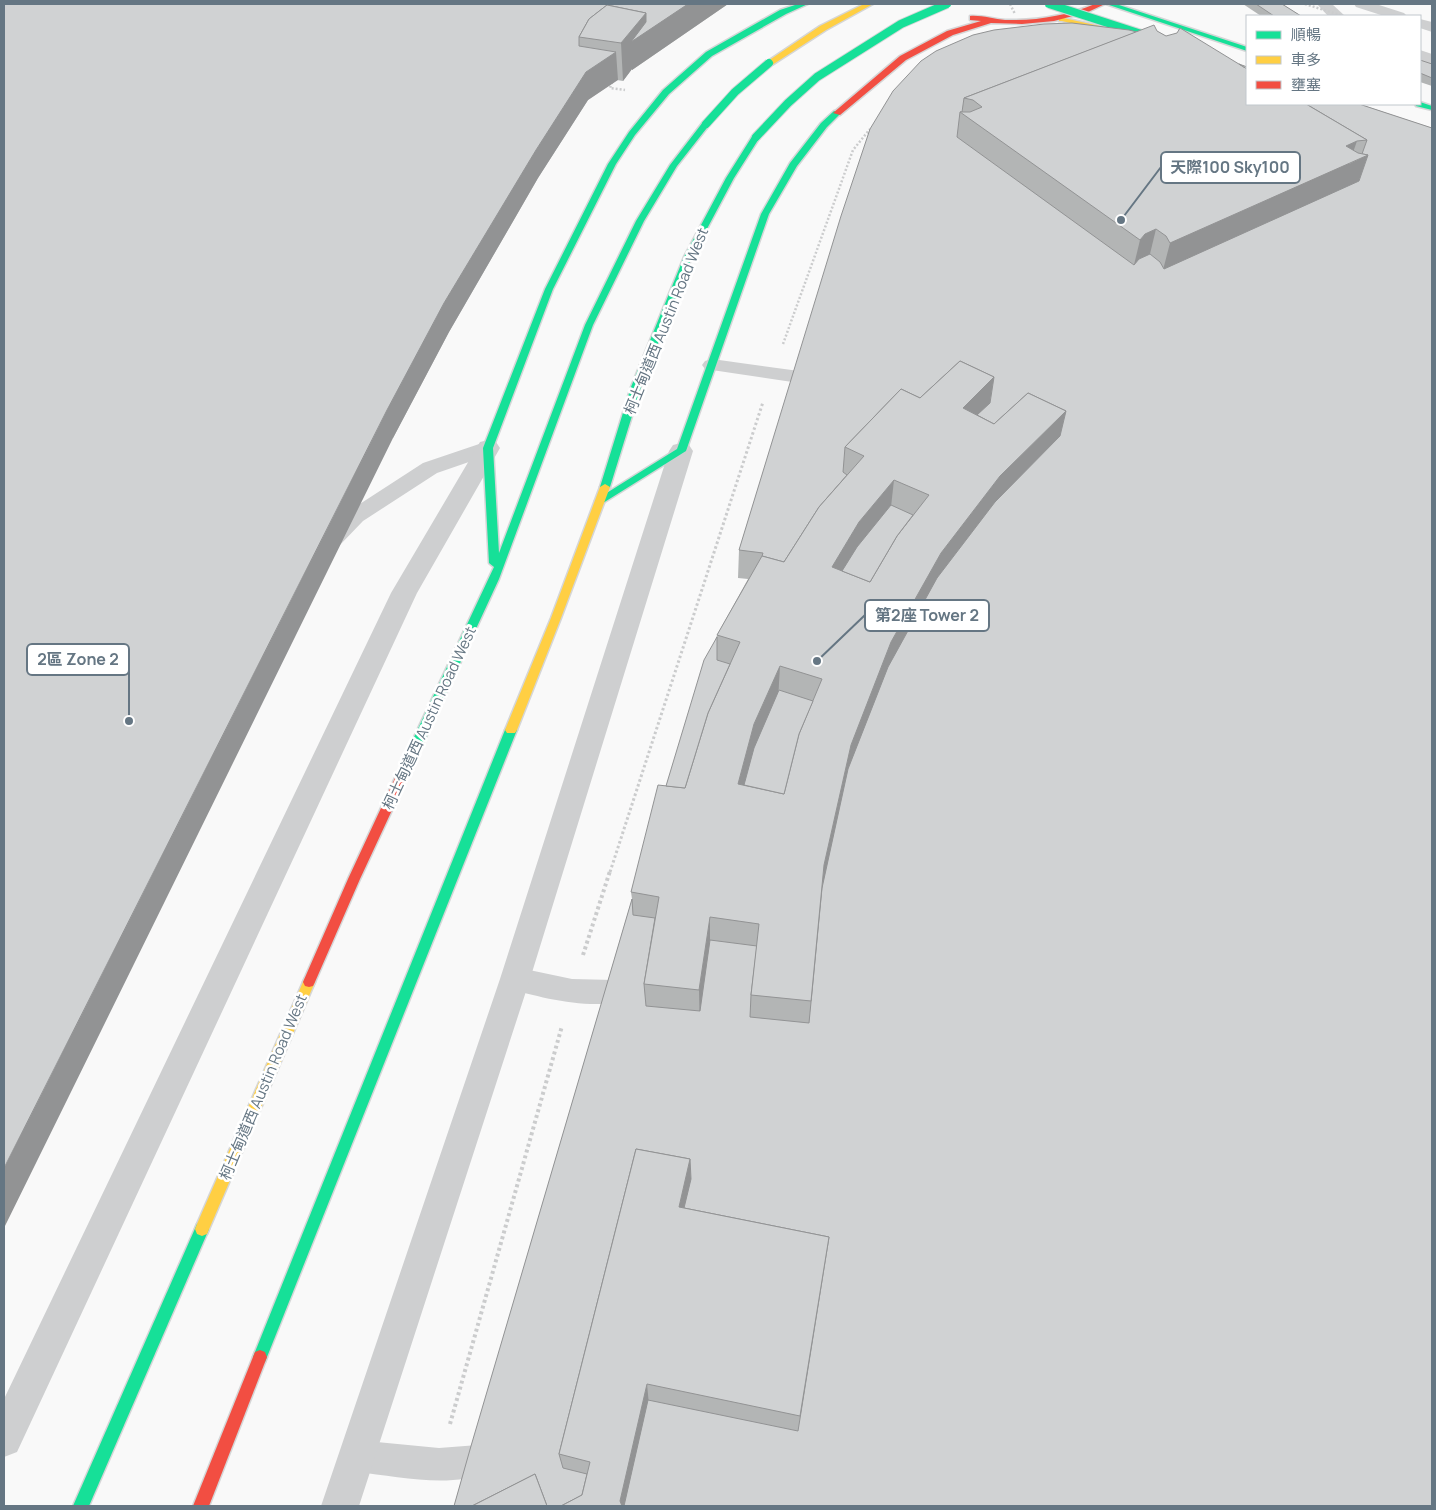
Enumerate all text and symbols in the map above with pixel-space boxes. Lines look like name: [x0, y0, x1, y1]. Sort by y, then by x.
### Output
legend: [1246, 15, 1421, 105]
text: 順暢: [1291, 24, 1321, 45]
text: 車多: [1291, 49, 1321, 70]
text: 壅塞: [1291, 74, 1321, 95]
callout: 天際100 Sky100: [1161, 152, 1300, 183]
text: 天際100 Sky100: [1170, 156, 1290, 178]
street label: 柯士甸道西 Austin Road West: [619, 224, 713, 418]
callout: 第2座 Tower 2: [865, 600, 989, 631]
text: 第2座 Tower 2: [875, 604, 979, 626]
street label: 柯士甸道西 Austin Road West: [377, 623, 481, 813]
callout: 2區 Zone 2: [27, 644, 129, 675]
text: 2區 Zone 2: [37, 648, 119, 670]
street label: 柯士甸道西 Austin Road West: [214, 991, 312, 1183]

